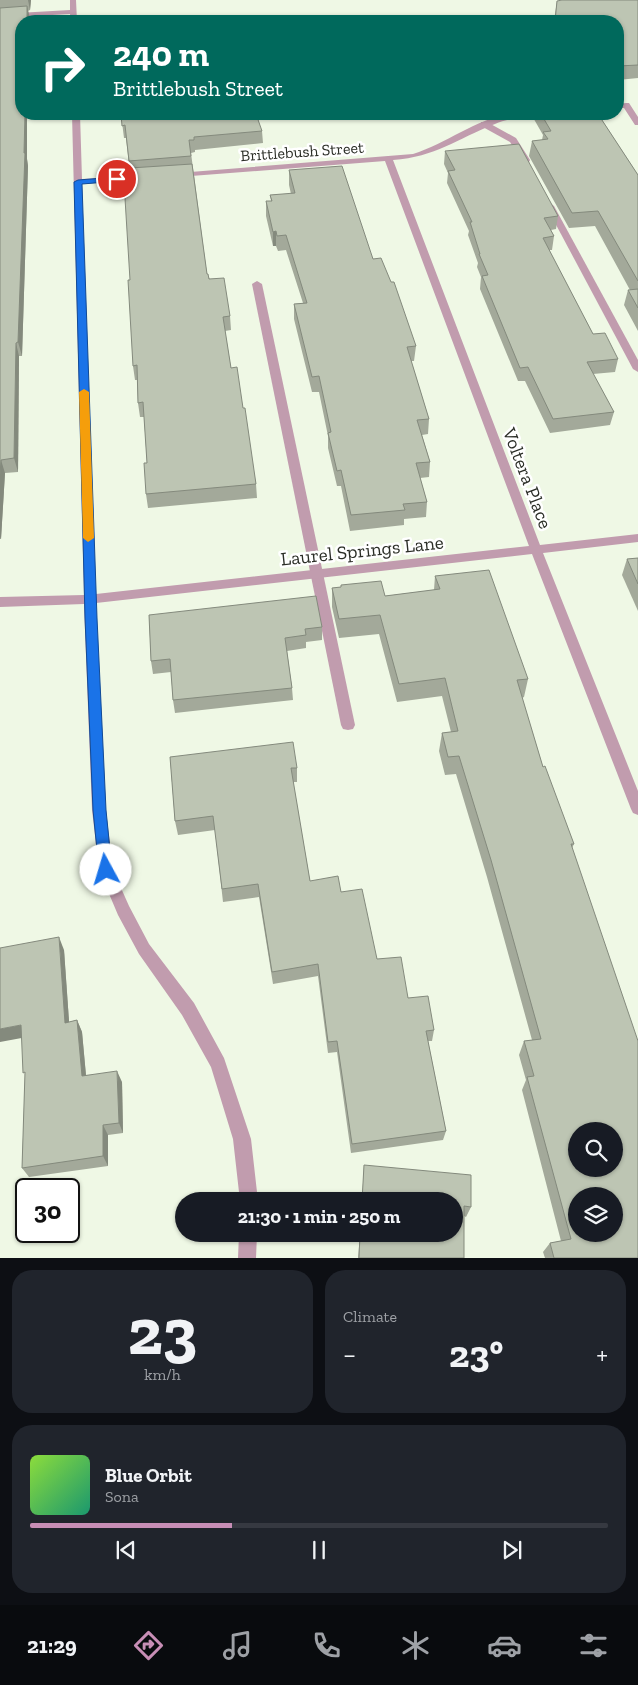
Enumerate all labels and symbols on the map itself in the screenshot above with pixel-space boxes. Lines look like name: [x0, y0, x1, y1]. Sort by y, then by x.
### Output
street label: Brittlebush Street: [240, 138, 364, 165]
pin: [96, 158, 138, 200]
street label: Voltera Place: [497, 424, 557, 532]
street label: Laurel Springs Lane: [279, 531, 445, 570]
position arrow: [79, 843, 131, 895]
speed limit sign: 30: [15, 1178, 80, 1243]

